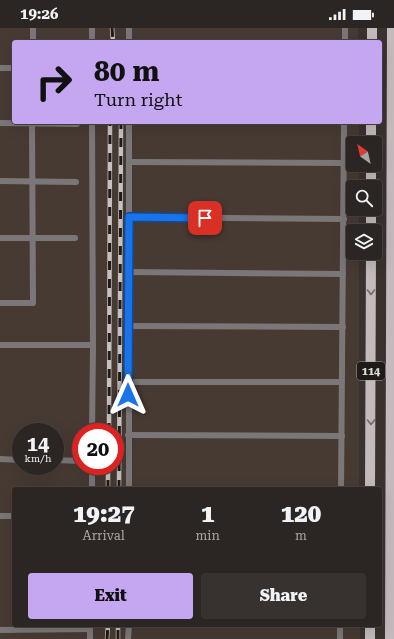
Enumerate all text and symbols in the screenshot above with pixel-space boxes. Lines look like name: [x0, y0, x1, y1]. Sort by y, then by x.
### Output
text: 19:26: [20, 5, 58, 23]
text: 80 m: [94, 55, 159, 88]
icon: right: [28, 56, 80, 108]
text: Turn right: [94, 89, 182, 110]
north arrow: [346, 136, 382, 172]
map controls: [346, 136, 382, 260]
button: search: [346, 180, 382, 216]
pin: [188, 201, 222, 235]
icon: arrive: [194, 207, 216, 229]
button: layers: [346, 224, 382, 260]
one-way arrow: [367, 289, 375, 295]
road number: 114: [357, 362, 385, 380]
position arrow: [107, 374, 149, 416]
one-way arrow: [367, 419, 375, 425]
speed limit sign: 20: [72, 423, 124, 475]
text: 14: [27, 432, 49, 456]
text: km/h: [25, 453, 51, 464]
text: 19:27: [73, 500, 135, 528]
text: 1: [201, 500, 214, 528]
text: 120: [281, 500, 321, 528]
text: Arrival: [83, 528, 125, 543]
text: min: [195, 528, 220, 543]
text: m: [295, 528, 307, 543]
button: Exit: [28, 573, 193, 619]
button: Share: [201, 573, 366, 619]

